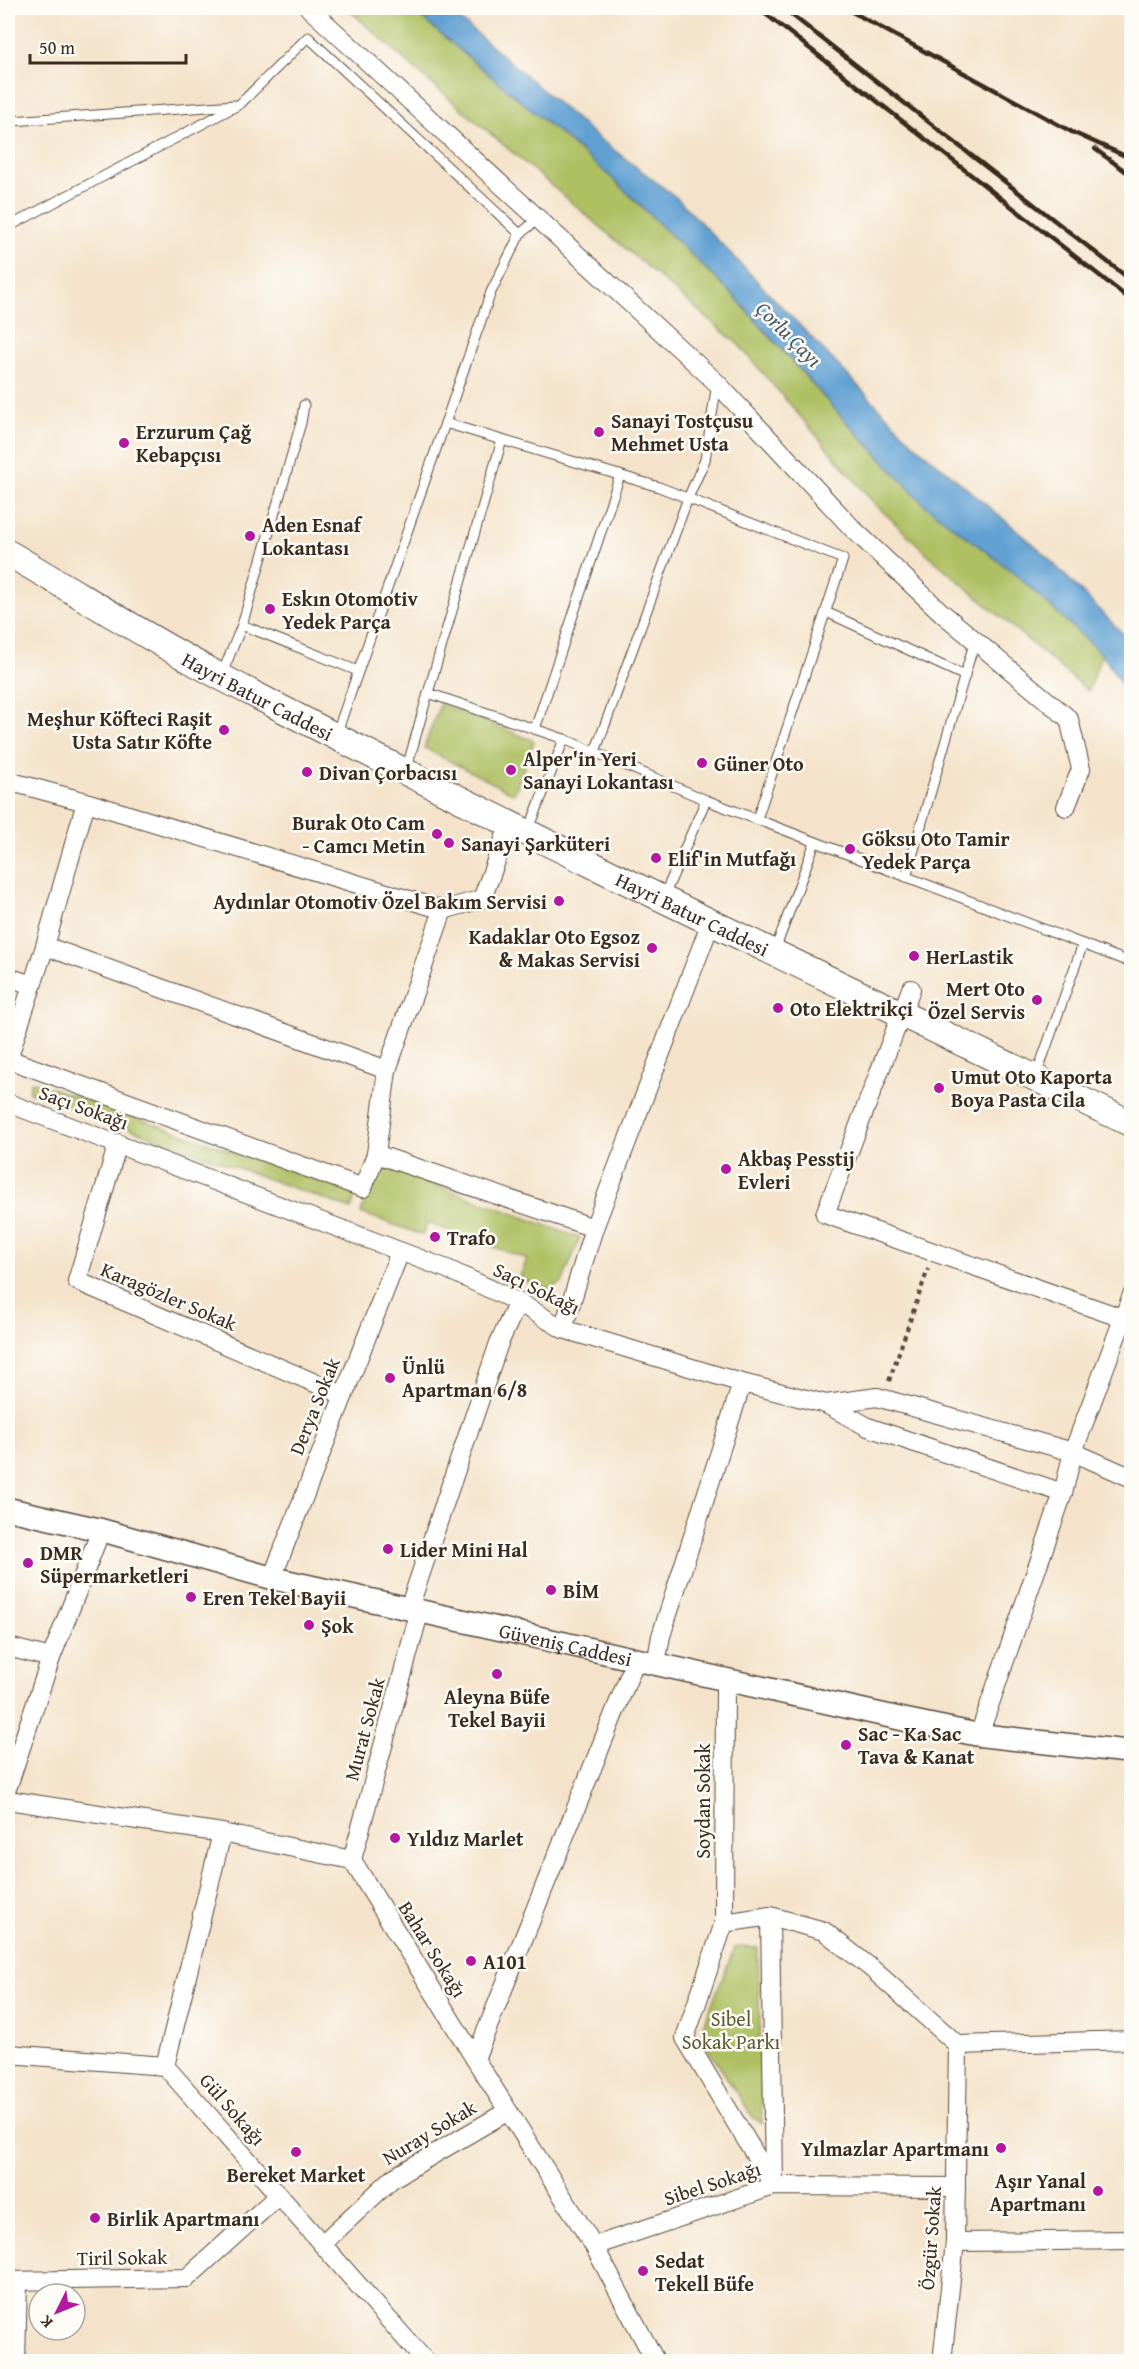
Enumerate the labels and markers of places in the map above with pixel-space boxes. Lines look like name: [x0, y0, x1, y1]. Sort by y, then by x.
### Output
place label: Sanayi Tostçusu Mehmet Usta: [611, 406, 754, 458]
place label: Erzurum Çağ Kebapçısı: [136, 417, 252, 469]
marker: Sanayi Tostçusu Mehmet Usta: [592, 425, 606, 439]
marker: Erzurum Çağ Kebapçısı: [117, 436, 131, 450]
place label: Aden Esnaf Lokantası: [262, 510, 363, 562]
marker: Aden Esnaf Lokantası: [243, 529, 257, 543]
place label: Eskın Otomotiv Yedek Parça: [282, 584, 418, 636]
marker: Eskın Otomotiv Yedek Parça: [263, 602, 277, 616]
place label: Meşhur Köfteci Raşit Usta Satır Köfte: [27, 704, 212, 756]
marker: Meşhur Köfteci Raşit Usta Satır Köfte: [217, 723, 231, 737]
place label: Alper'in Yeri Sanayi Lokantası: [523, 744, 674, 796]
place label: Güner Oto: [714, 749, 804, 778]
marker: Güner Oto: [695, 756, 709, 770]
place label: Divan Çorbacısı: [319, 758, 457, 787]
marker: Alper'in Yeri Sanayi Lokantası: [504, 763, 518, 777]
marker: Divan Çorbacısı: [300, 765, 314, 779]
place label: Burak Oto Cam - Camcı Metin: [292, 808, 425, 860]
place label: Göksu Oto Tamir Yedek Parça: [862, 824, 1010, 876]
marker: Burak Oto Cam - Camcı Metin: [430, 827, 444, 841]
place label: Sanayi Şarküteri: [461, 829, 610, 858]
marker: Sanayi Şarküteri: [442, 836, 456, 850]
marker: Göksu Oto Tamir Yedek Parça: [843, 842, 857, 856]
place label: Elif'in Mutfağı: [668, 844, 796, 873]
marker: Elif'in Mutfağı: [649, 851, 663, 865]
place label: Aydınlar Otomotiv Özel Bakım Servisi: [213, 887, 547, 916]
marker: Aydınlar Otomotiv Özel Bakım Servisi: [552, 894, 566, 908]
place label: Kadaklar Oto Egsoz & Makas Servisi: [469, 922, 640, 974]
marker: Kadaklar Oto Egsoz & Makas Servisi: [645, 941, 659, 955]
place label: HerLastik: [926, 942, 1014, 971]
marker: HerLastik: [907, 949, 921, 963]
place label: Mert Oto Özel Servis: [928, 974, 1025, 1026]
marker: Mert Oto Özel Servis: [1030, 993, 1044, 1007]
place label: Oto Elektrikçi: [790, 994, 913, 1023]
marker: Oto Elektrikçi: [771, 1001, 785, 1015]
place label: Umut Oto Kaporta Boya Pasta Cila: [951, 1062, 1113, 1114]
marker: Umut Oto Kaporta Boya Pasta Cila: [932, 1081, 946, 1095]
place label: Akbaş Pesstij Evleri: [738, 1144, 855, 1196]
marker: Akbaş Pesstij Evleri: [719, 1162, 733, 1176]
place label: Trafo: [447, 1223, 496, 1252]
marker: Trafo: [428, 1230, 442, 1244]
place label: Ünlü Apartman 6/8: [402, 1352, 527, 1404]
marker: Ünlü Apartman 6/8: [383, 1371, 397, 1385]
place label: Lider Mini Hal: [400, 1535, 528, 1564]
place label: DMR Süpermarketleri: [40, 1538, 189, 1590]
marker: Lider Mini Hal: [381, 1542, 395, 1556]
marker: DMR Süpermarketleri: [21, 1556, 35, 1570]
place label: BİM: [563, 1576, 599, 1605]
place label: Eren Tekel Bayii: [203, 1583, 346, 1612]
marker: BİM: [544, 1583, 558, 1597]
marker: Eren Tekel Bayii: [184, 1590, 198, 1604]
place label: Şok: [321, 1611, 354, 1640]
marker: Şok: [302, 1618, 316, 1632]
marker: Aleyna Büfe Tekel Bayii: [490, 1667, 504, 1681]
place label: Aleyna Büfe Tekel Bayii: [444, 1682, 550, 1734]
place label: Sac - Ka Sac Tava & Kanat: [858, 1719, 975, 1771]
marker: Sac - Ka Sac Tava & Kanat: [839, 1738, 853, 1752]
place label: Yıldız Marlet: [407, 1824, 524, 1853]
marker: Yıldız Marlet: [388, 1831, 402, 1845]
place label: A101: [483, 1947, 527, 1976]
marker: A101: [464, 1954, 478, 1968]
place label: Yılmazlar Apartmanı: [801, 2134, 989, 2163]
marker: Yılmazlar Apartmanı: [994, 2141, 1008, 2155]
marker: Bereket Market: [289, 2145, 303, 2159]
place label: Bereket Market: [227, 2160, 366, 2189]
place label: Aşır Yanal Apartmanı: [989, 2166, 1086, 2218]
marker: Aşır Yanal Apartmanı: [1091, 2184, 1105, 2198]
place label: Birlik Apartmanı: [107, 2204, 260, 2233]
marker: Birlik Apartmanı: [88, 2211, 102, 2225]
place label: Sedat Tekell Büfe: [655, 2246, 754, 2298]
marker: Sedat Tekell Büfe: [636, 2264, 650, 2278]

